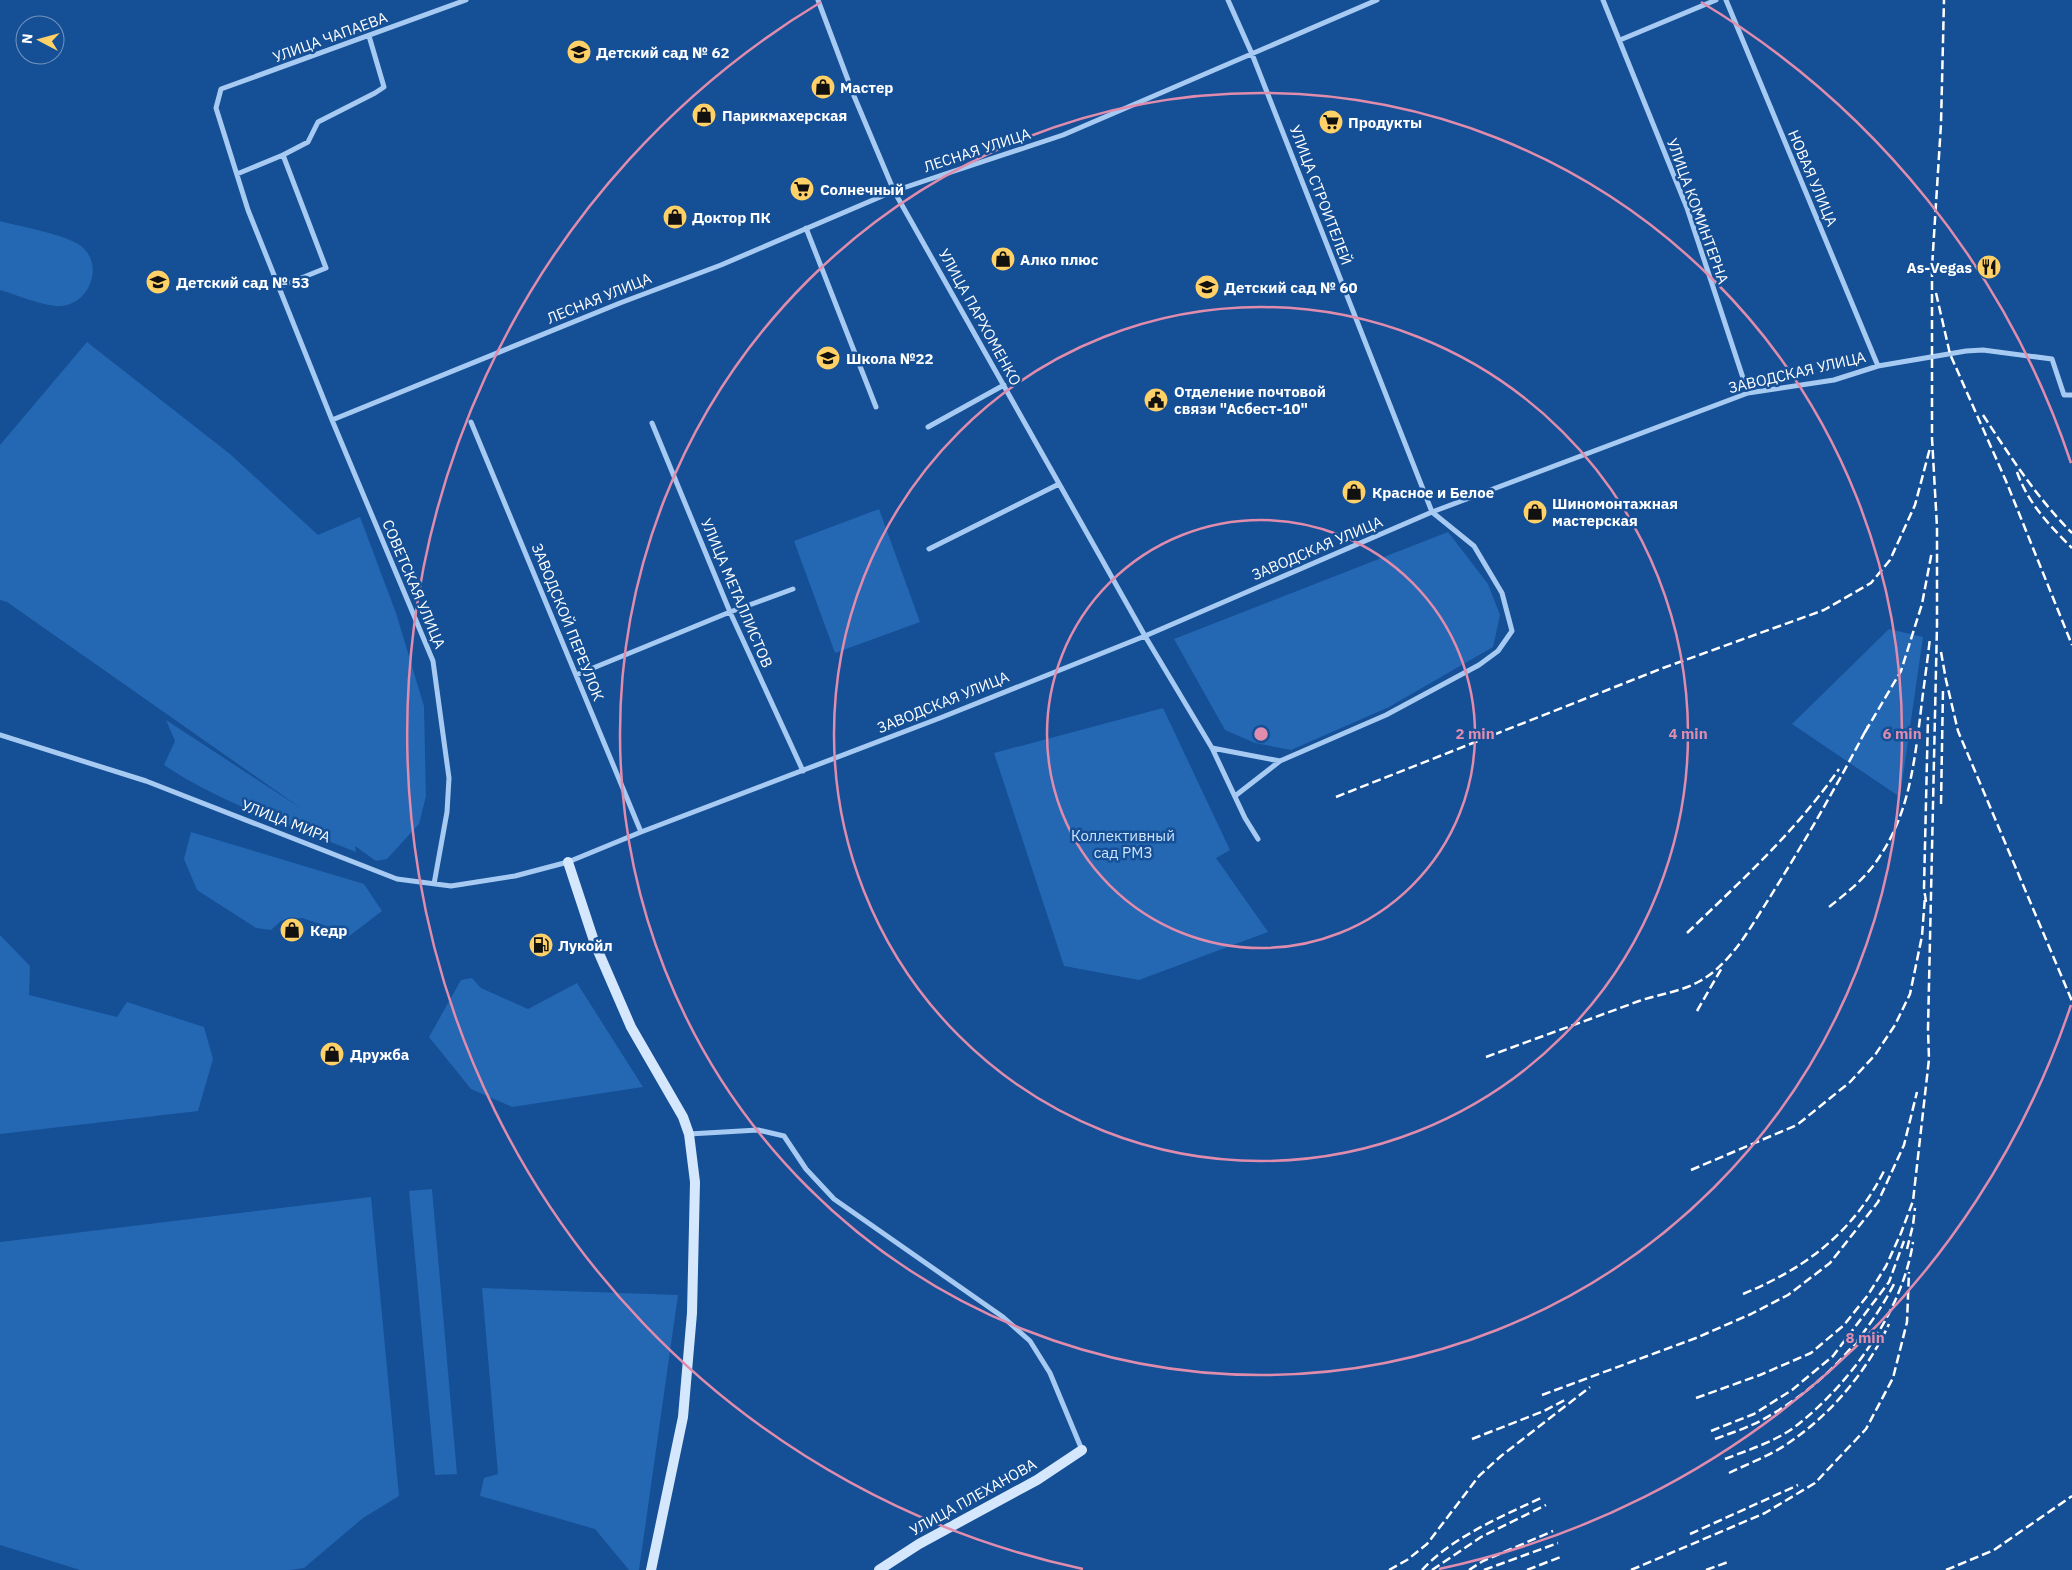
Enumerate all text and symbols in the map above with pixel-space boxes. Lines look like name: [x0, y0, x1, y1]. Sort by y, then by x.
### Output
street label: УЛИЦА ЧАПАЕВА: [270, 7, 390, 67]
north arrow: [15, 15, 65, 65]
text: N: [18, 33, 37, 45]
school or university icon: Детский сад № 62: [566, 39, 592, 65]
place label: Детский сад № 62: [596, 43, 729, 62]
shop icon: Мастер: [810, 74, 836, 100]
place label: Мастер: [840, 78, 893, 97]
shop icon: Парикмахерская: [691, 102, 717, 128]
place label: Парикмахерская: [722, 106, 847, 125]
supermarket icon: Продукты: [1318, 109, 1344, 135]
place label: Продукты: [1348, 113, 1422, 132]
street label: УЛИЦА СТРОИТЕЛЕЙ: [1286, 122, 1356, 268]
street label: ЛЕСНАЯ УЛИЦА: [921, 124, 1033, 176]
street label: НОВАЯ УЛИЦА: [1784, 127, 1842, 230]
street label: УЛИЦА КОМИНТЕРНА: [1663, 136, 1733, 287]
supermarket icon: Солнечный: [789, 176, 815, 202]
place label: Солнечный: [820, 180, 904, 199]
shop icon: Доктор ПК: [662, 204, 688, 230]
place label: Доктор ПК: [692, 208, 771, 227]
street label: УЛИЦА ПАРХОМЕНКО: [935, 245, 1025, 389]
shop icon: Алко плюс: [990, 246, 1016, 272]
place label: Алко плюс: [1020, 250, 1099, 269]
restaurant icon: As-Vegas: [1976, 254, 2002, 280]
place label: As-Vegas: [1906, 258, 1972, 277]
street label: ЛЕСНАЯ УЛИЦА: [544, 268, 655, 328]
school or university icon: Детский сад № 53: [145, 269, 171, 295]
place label: Детский сад № 53: [176, 273, 309, 292]
school or university icon: Детский сад № 60: [1194, 274, 1220, 300]
place label: Детский сад № 60: [1224, 278, 1357, 297]
school or university icon: Школа №22: [815, 345, 841, 371]
street label: ЗАВОДСКАЯ УЛИЦА: [1726, 347, 1868, 397]
place label: Школа №22: [846, 349, 934, 368]
place label: Отделение почтовой связи "Асбест-10": [1174, 382, 1326, 418]
public building icon: Отделение почтовой связи "Асбест-10": [1143, 387, 1169, 413]
shop icon: Красное и Белое: [1341, 479, 1367, 505]
place label: Красное и Белое: [1372, 483, 1494, 502]
place label: Шиномонтажная мастерская: [1552, 494, 1678, 530]
shop icon: Шиномонтажная мастерская: [1522, 499, 1548, 525]
street label: ЗАВОДСКАЯ УЛИЦА: [1249, 512, 1386, 584]
street label: УЛИЦА МЕТАЛЛИСТОВ: [697, 515, 777, 671]
street label: СОВЕТСКАЯ УЛИЦА: [378, 517, 450, 652]
street label: ЗАВОДСКОЙ ПЕРЕУЛОК: [528, 540, 608, 704]
street label: ЗАВОДСКАЯ УЛИЦА: [874, 667, 1012, 737]
text: 2 min: [1455, 724, 1495, 743]
text: 4 min: [1668, 724, 1708, 743]
text: 6 min: [1882, 724, 1922, 743]
centre of rings: [1252, 725, 1270, 743]
street label: УЛИЦА МИРА: [239, 795, 334, 847]
park label: Коллективный сад РМЗ: [1071, 826, 1175, 862]
shop icon: Кедр: [279, 917, 305, 943]
place label: Кедр: [310, 921, 347, 940]
fuel station icon: Лукойл: [528, 932, 554, 958]
place label: Лукойл: [558, 936, 613, 955]
shop icon: Дружба: [319, 1041, 345, 1067]
place label: Дружба: [350, 1045, 410, 1064]
text: 8 min: [1845, 1328, 1885, 1347]
street label: УЛИЦА ПЛЕХАНОВА: [906, 1454, 1040, 1540]

